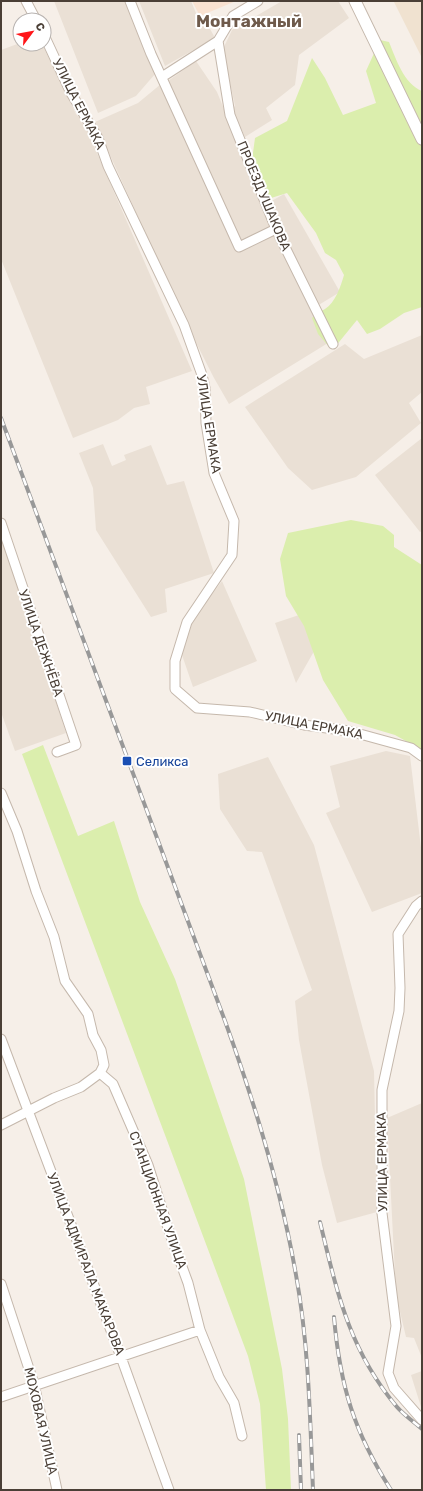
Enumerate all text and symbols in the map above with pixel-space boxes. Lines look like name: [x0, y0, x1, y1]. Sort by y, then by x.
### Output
district label: Монтажный: [196, 11, 302, 31]
north arrow: [12, 12, 52, 52]
text: С: [32, 20, 48, 34]
street label: УЛИЦА ЕРМАКА: [50, 56, 108, 152]
street label: ПРОЕЗД УШАКОВА: [234, 139, 294, 253]
street label: УЛИЦА ЕРМАКА: [194, 374, 224, 475]
street label: УЛИЦА ДЕЖНЁВА: [16, 587, 67, 699]
street label: УЛИЦА ЕРМАКА: [264, 708, 365, 742]
place label: Селикса: [136, 754, 188, 769]
marker: Селикса: [121, 755, 133, 767]
street label: УЛИЦА ЕРМАКА: [374, 1112, 390, 1212]
street label: СТАНЦИОННАЯ УЛИЦА: [126, 1129, 190, 1271]
street label: УЛИЦА АДМИРАЛА МАКАРОВА: [44, 1171, 128, 1358]
street label: МОХОВАЯ УЛИЦА: [21, 1366, 61, 1476]

